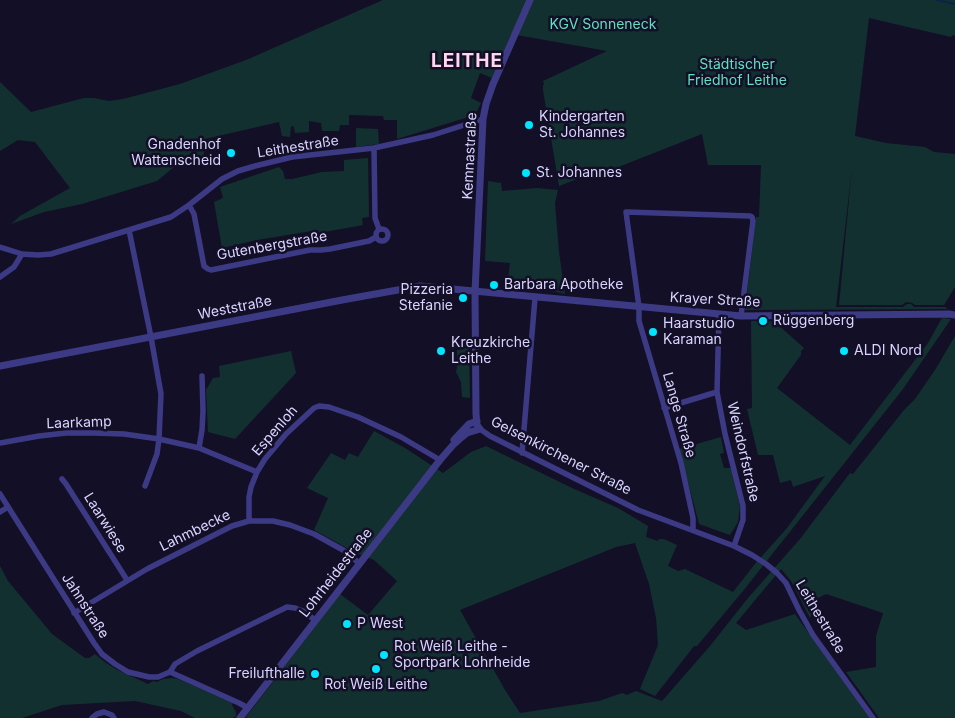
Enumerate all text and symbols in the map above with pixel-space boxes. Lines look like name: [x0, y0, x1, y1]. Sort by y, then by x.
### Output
park label: KGV Sonneneck: [550, 17, 656, 33]
district label: LEITHE: [430, 50, 504, 72]
park label: Städtischer Friedhof Leithe: [687, 57, 787, 90]
place label: Kindergarten St. Johannes: [539, 109, 625, 142]
street label: Kemnastraße: [459, 112, 481, 200]
marker: Kindergarten St. Johannes: [523, 119, 535, 131]
street label: Leithestraße: [256, 132, 340, 162]
place label: Gnadenhof Wattenscheid: [131, 137, 221, 170]
marker: Gnadenhof Wattenscheid: [225, 147, 237, 159]
place label: St. Johannes: [536, 165, 622, 181]
marker: St. Johannes: [520, 167, 532, 179]
street label: Gutenbergstraße: [215, 228, 329, 264]
place label: Barbara Apotheke: [504, 277, 623, 293]
marker: Barbara Apotheke: [488, 279, 500, 291]
place label: Pizzeria Stefanie: [399, 282, 453, 314]
street label: Krayer Straße: [669, 289, 761, 311]
marker: Pizzeria Stefanie: [457, 292, 469, 304]
street label: Weststraße: [197, 293, 273, 323]
place label: Rüggenberg: [773, 313, 854, 329]
marker: Rüggenberg: [757, 315, 769, 327]
place label: Haarstudio Karaman: [663, 316, 735, 348]
marker: Haarstudio Karaman: [647, 326, 659, 338]
place label: Kreuzkirche Leithe: [451, 335, 530, 368]
place label: ALDI Nord: [854, 343, 922, 359]
marker: Kreuzkirche Leithe: [435, 345, 447, 357]
marker: ALDI Nord: [838, 345, 850, 357]
street label: Lange Straße: [659, 370, 699, 460]
street label: Weindorfstraße: [723, 400, 763, 504]
street label: Espenloh: [249, 403, 301, 459]
street label: Laarkamp: [46, 413, 112, 433]
street label: Gelsenkirchener Straße: [488, 413, 634, 499]
street label: Laarwiese: [80, 490, 130, 556]
street label: Lahmbecke: [157, 507, 233, 555]
street label: Lohrheidestraße: [296, 525, 376, 621]
street label: Jahnstraße: [58, 570, 112, 642]
street label: Leithestraße: [792, 577, 848, 657]
place label: P West: [357, 616, 403, 632]
marker: P West: [341, 618, 353, 630]
place label: Rot Weiß Leithe - Sportpark Lohrheide: [394, 639, 530, 672]
marker: Rot Weiß Leithe - Sportpark Lohrheide: [378, 649, 390, 661]
marker: Rot Weiß Leithe: [370, 663, 382, 675]
place label: Freilufthalle: [229, 666, 305, 682]
marker: Freilufthalle: [309, 668, 321, 680]
place label: Rot Weiß Leithe: [324, 677, 428, 693]

